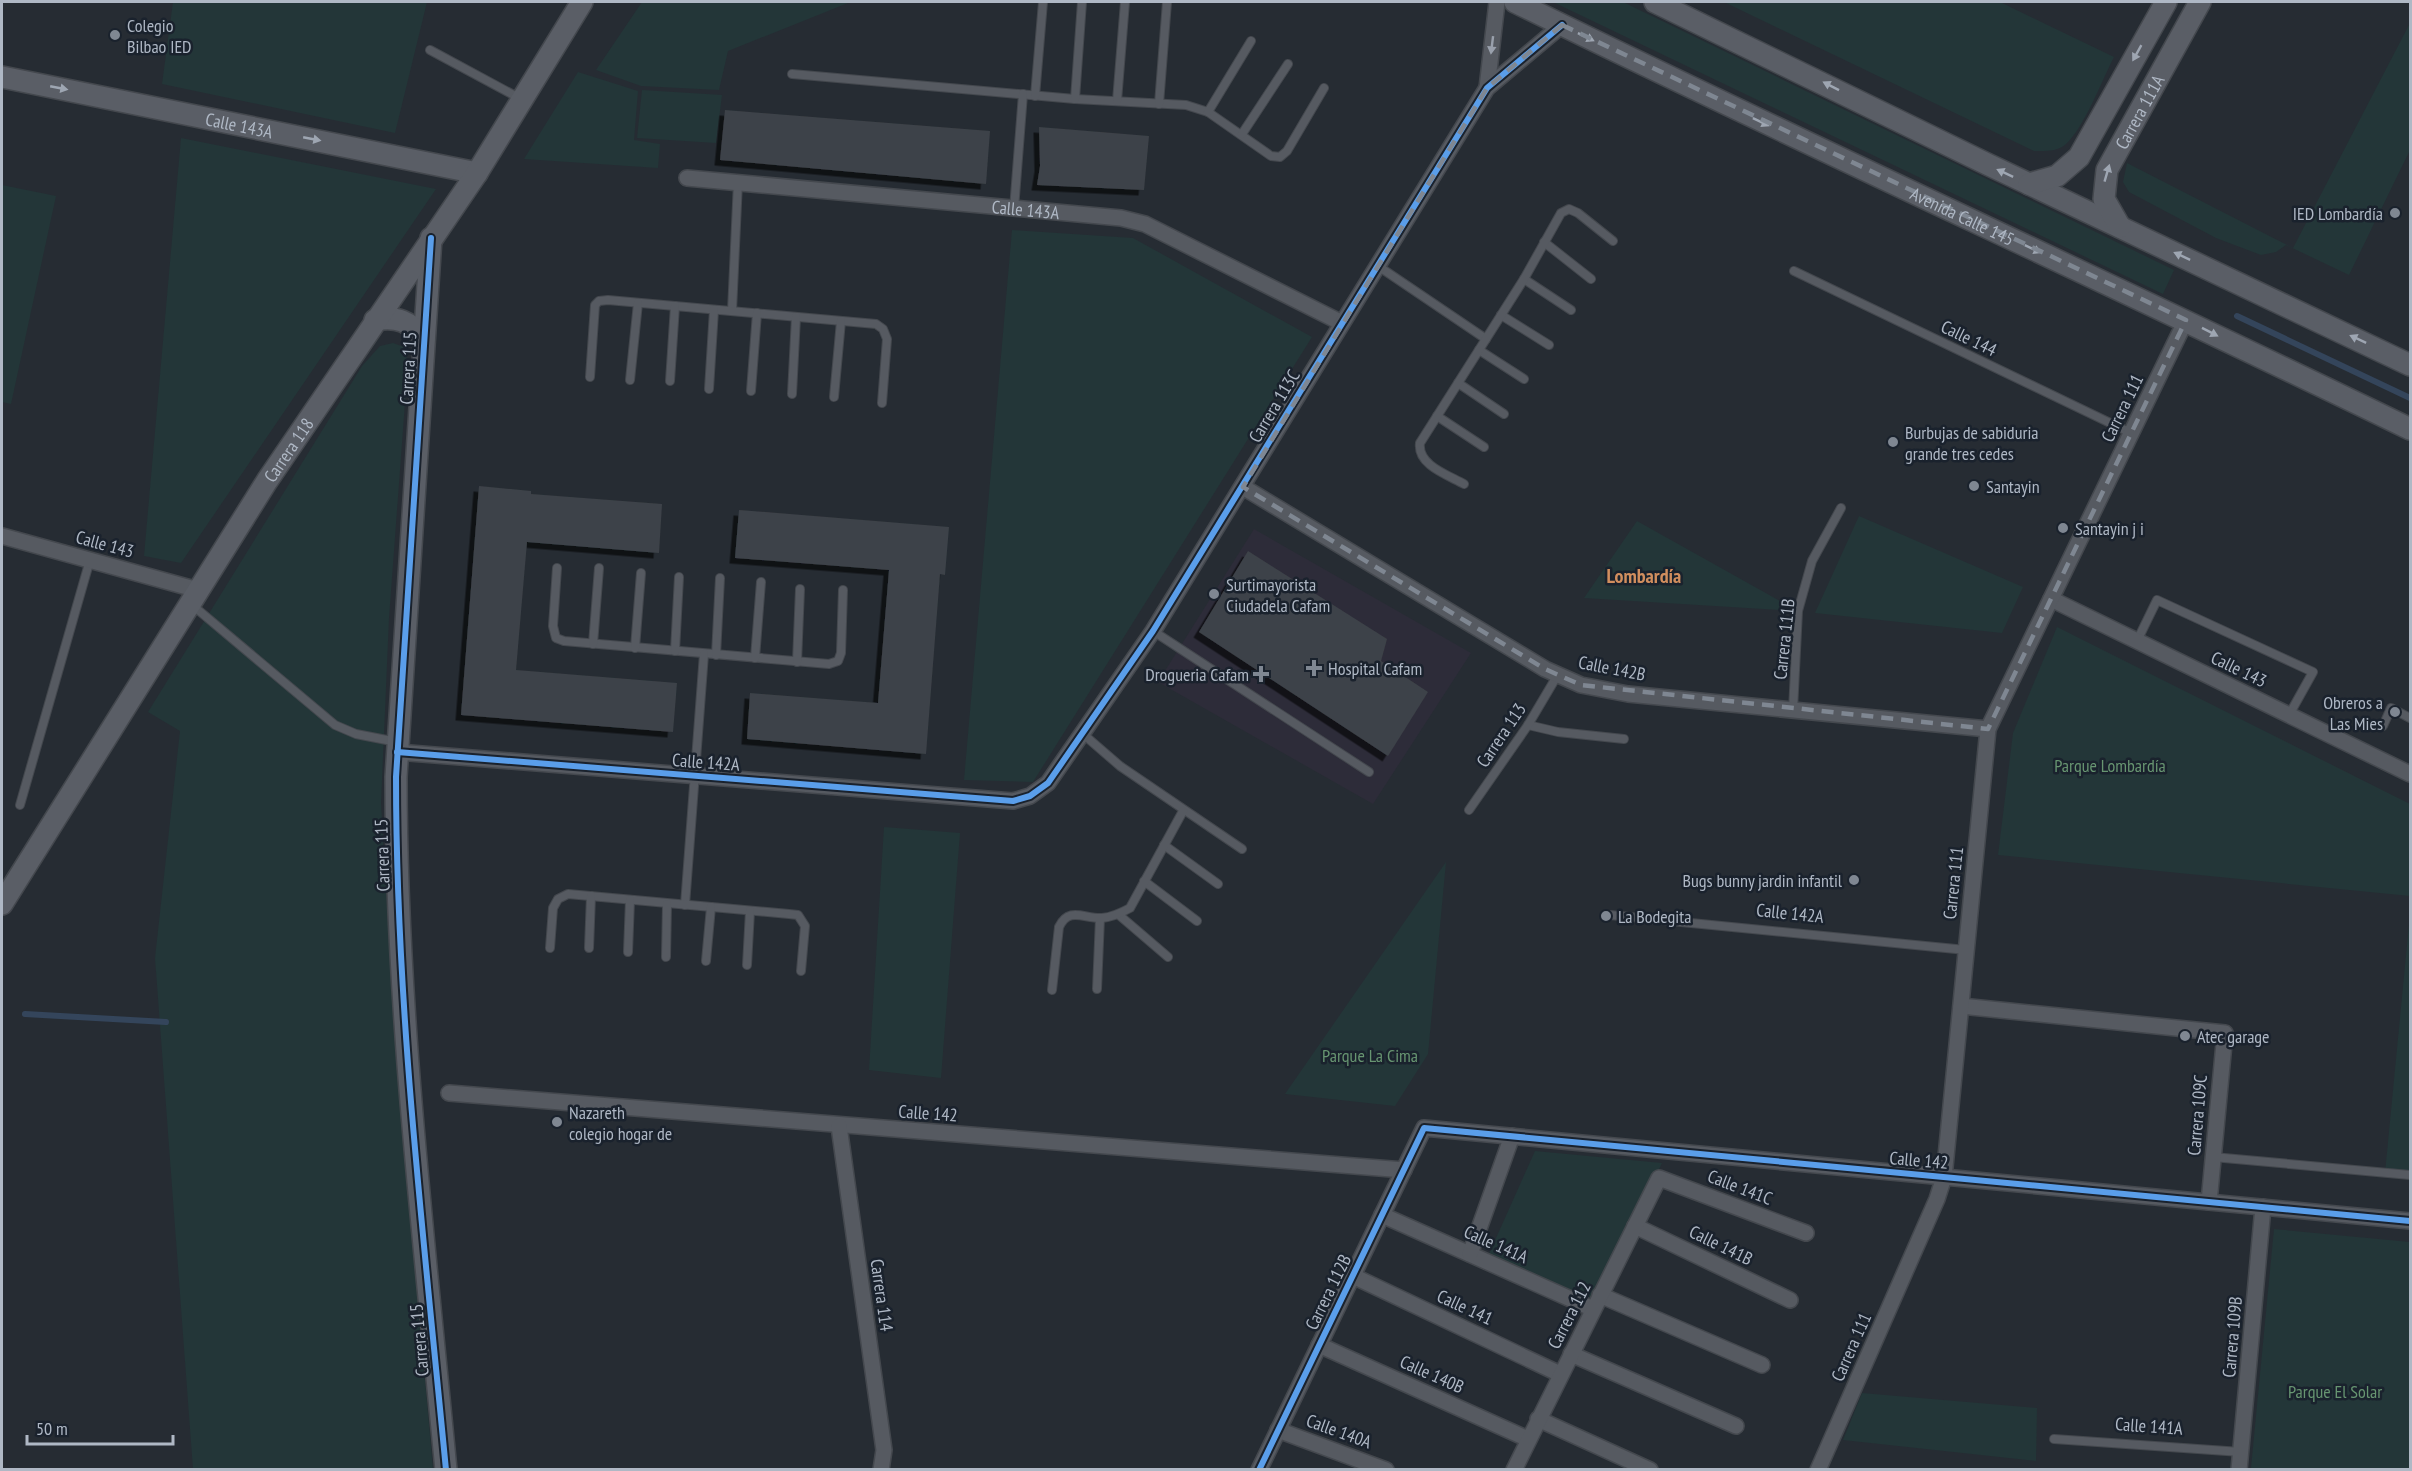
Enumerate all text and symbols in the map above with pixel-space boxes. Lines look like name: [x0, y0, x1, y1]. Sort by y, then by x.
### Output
place label: Colegio Bilbao IED: [127, 14, 192, 58]
marker: Colegio Bilbao IED: [108, 28, 122, 42]
one-way arrow: [1578, 32, 1595, 41]
one-way arrow: [1487, 36, 1497, 55]
one-way arrow: [2133, 44, 2143, 61]
street label: Carrera 111A: [2109, 70, 2169, 153]
one-way arrow: [1822, 81, 1839, 91]
one-way arrow: [50, 84, 68, 94]
street label: Calle 143A: [204, 107, 275, 143]
one-way arrow: [1753, 117, 1770, 127]
one-way arrow: [302, 135, 321, 144]
one-way arrow: [2103, 164, 2112, 182]
one-way arrow: [1997, 168, 2014, 177]
street label: Avenida Calle 145: [1907, 182, 2018, 250]
street label: Calle 143A: [991, 195, 1061, 224]
place label: IED Lombardía: [2293, 202, 2383, 225]
marker: IED Lombardía: [2388, 206, 2402, 220]
one-way arrow: [2025, 245, 2042, 254]
one-way arrow: [2173, 251, 2190, 260]
street label: Calle 144: [1937, 315, 2001, 361]
one-way arrow: [2201, 327, 2218, 336]
street label: Carrera 115: [395, 331, 421, 405]
one-way arrow: [2349, 334, 2367, 344]
street label: Carrera 113C: [1243, 365, 1305, 447]
street label: Carrera 111: [2096, 370, 2148, 446]
street label: Carrera 118: [258, 413, 318, 486]
place label: Burbujas de sabiduria grande tres cedes: [1905, 421, 2039, 465]
marker: Burbujas de sabiduria grande tres cedes: [1886, 435, 1900, 449]
place label: Santayin: [1986, 475, 2040, 498]
marker: Santayin: [1967, 479, 1981, 493]
place label: Santayin j i: [2075, 517, 2144, 540]
marker: Santayin j i: [2056, 521, 2070, 535]
street label: Calle 143: [73, 525, 137, 563]
district label: Lombardía: [1607, 563, 1681, 589]
place label: Surtimayorista Ciudadela Cafam: [1226, 573, 1330, 617]
marker: Surtimayorista Ciudadela Cafam: [1207, 587, 1221, 601]
street label: Carrera 111B: [1768, 597, 1800, 681]
street label: Calle 143: [2207, 646, 2271, 692]
street label: Calle 142B: [1577, 650, 1647, 686]
place label: Hospital Cafam: [1328, 657, 1422, 680]
marker: Hospital Cafam: [1305, 659, 1323, 677]
place label: Drogueria Cafam: [1145, 663, 1249, 686]
marker: Drogueria Cafam: [1254, 667, 1268, 681]
place label: Obreros a Las Mies: [2323, 691, 2383, 735]
street label: Carrera 113: [1471, 698, 1531, 772]
marker: Obreros a Las Mies: [2388, 705, 2402, 719]
street label: Calle 142A: [671, 748, 741, 776]
park label: Parque Lombardía: [2054, 754, 2166, 777]
street label: Carrera 115: [369, 818, 395, 892]
street label: Carrera 111: [1938, 846, 1968, 920]
place label: Bugs bunny jardin infantil: [1683, 869, 1843, 892]
marker: Bugs bunny jardin infantil: [1847, 873, 1861, 887]
street label: Calle 142A: [1755, 898, 1825, 928]
place label: La Bodegita: [1618, 905, 1691, 928]
marker: La Bodegita: [1599, 909, 1613, 923]
place label: Atec garage: [2197, 1025, 2270, 1048]
marker: Atec garage: [2178, 1029, 2192, 1043]
park label: Parque La Cima: [1322, 1044, 1418, 1067]
street label: Carrera 109C: [2182, 1074, 2212, 1156]
street label: Calle 142: [898, 1099, 958, 1127]
place label: Nazareth colegio hogar de: [569, 1101, 672, 1145]
marker: Nazareth colegio hogar de: [550, 1115, 564, 1129]
street label: Calle 142: [1889, 1146, 1949, 1174]
street label: Calle 141C: [1704, 1164, 1776, 1210]
street label: Calle 141A: [1460, 1220, 1532, 1268]
street label: Calle 141B: [1686, 1220, 1756, 1270]
street label: Carrera 112B: [1300, 1250, 1356, 1334]
street label: Carrera 114: [866, 1257, 898, 1333]
street label: Carrera 112: [1542, 1277, 1596, 1353]
street label: Calle 141: [1433, 1284, 1497, 1330]
street label: Carrera 109B: [2217, 1296, 2247, 1378]
street label: Carrera 115: [404, 1303, 434, 1377]
street label: Carrera 111: [1826, 1309, 1876, 1385]
street label: Calle 140B: [1396, 1350, 1468, 1398]
park label: Parque El Solar: [2288, 1380, 2382, 1403]
scale bar: [27, 1408, 172, 1446]
street label: Calle 140A: [1303, 1409, 1375, 1454]
street label: Calle 141A: [2114, 1412, 2184, 1440]
text: 50 m: [36, 1417, 68, 1440]

